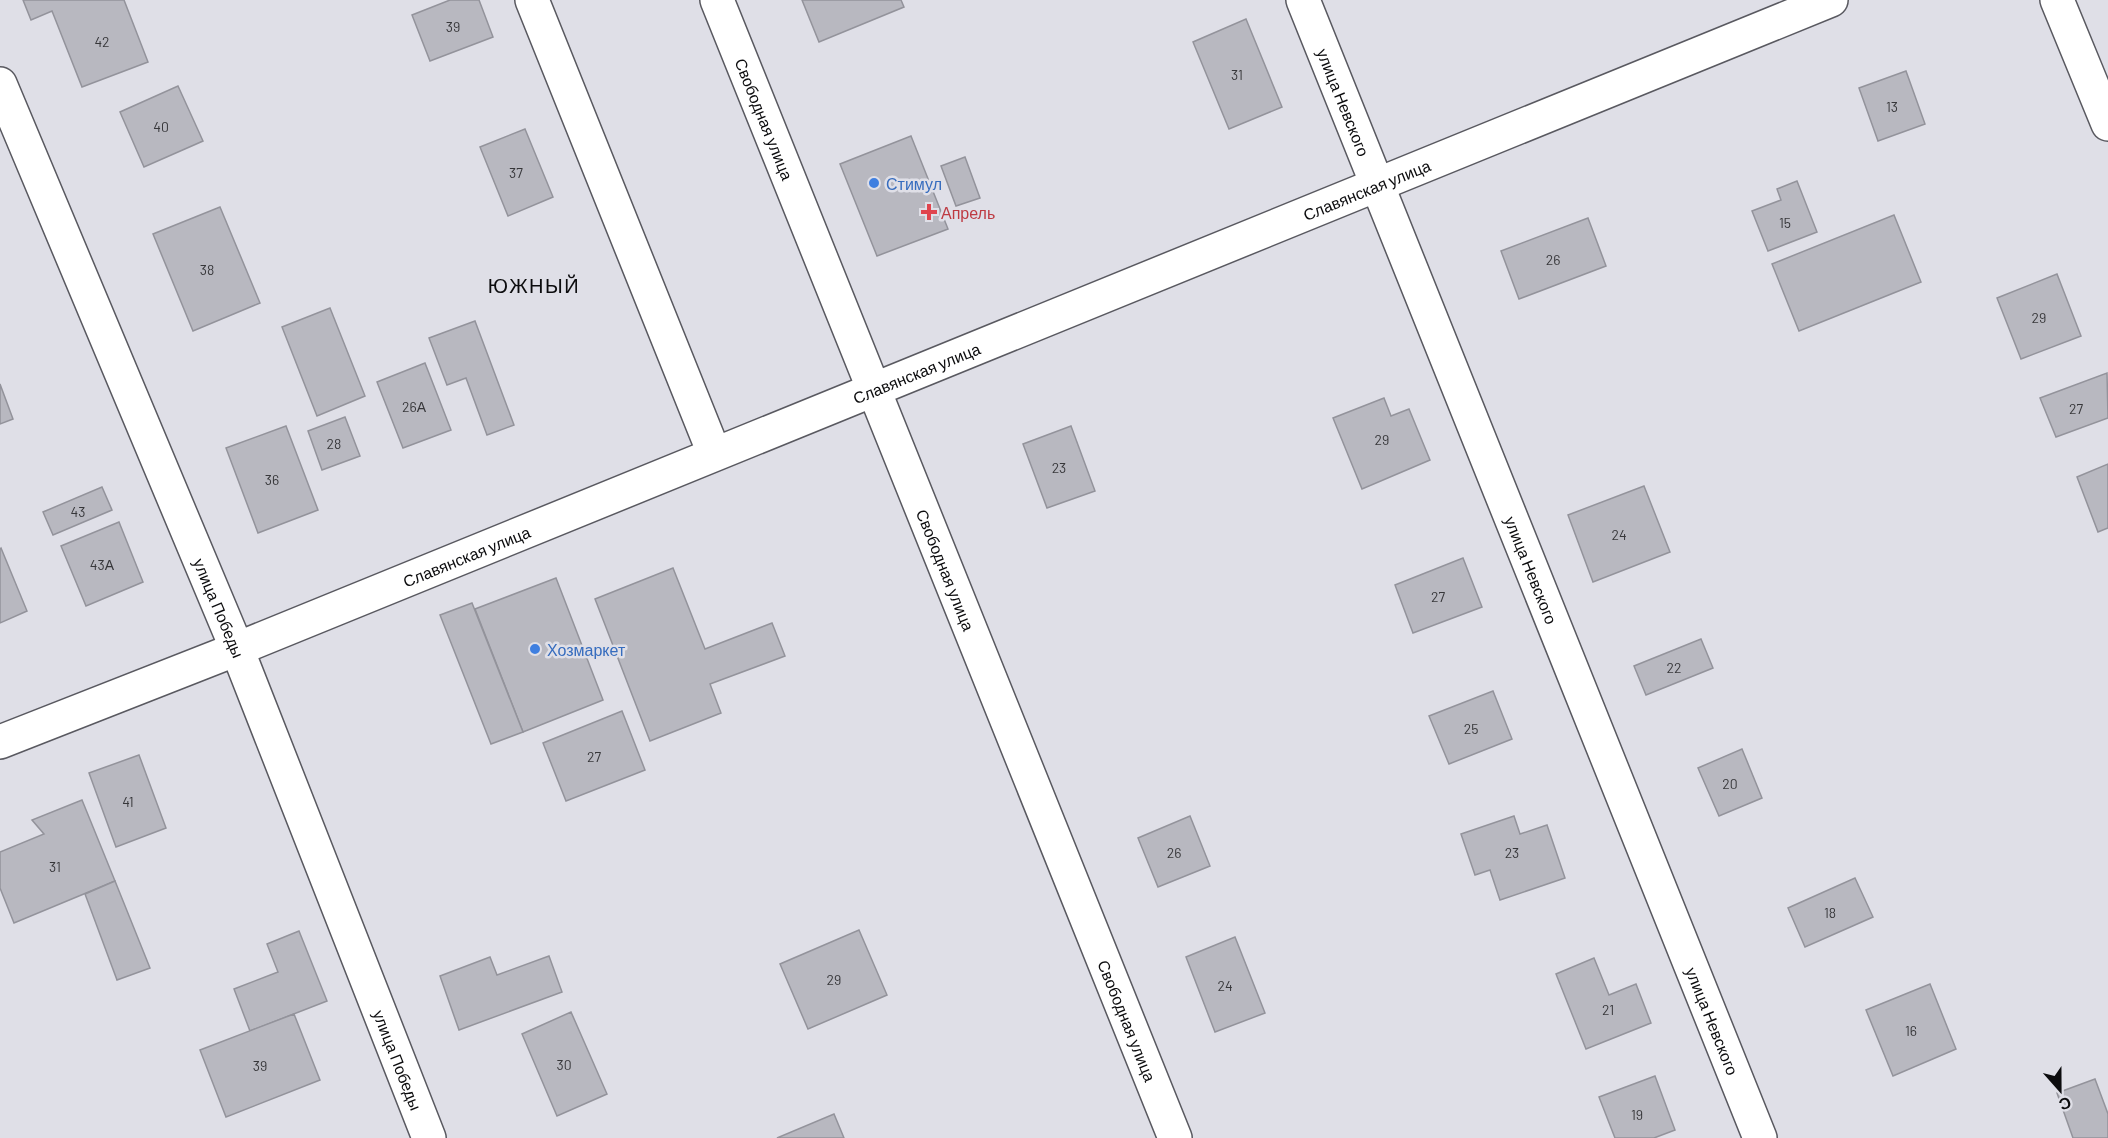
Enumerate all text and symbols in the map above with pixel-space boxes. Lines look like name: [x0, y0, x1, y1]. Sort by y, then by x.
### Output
house number: 39: [446, 18, 460, 35]
house number: 42: [94, 33, 110, 50]
street label: улица Невского: [1314, 45, 1374, 159]
street label: Свободная улица: [732, 55, 798, 182]
house number: 31: [1231, 66, 1243, 83]
house number: 13: [1886, 98, 1898, 115]
house number: 40: [153, 118, 169, 135]
street label: Славянская улица: [1300, 155, 1433, 224]
house number: 37: [509, 164, 523, 181]
place label: Стимул: [886, 174, 942, 193]
marker: Стимул: [867, 176, 881, 190]
place label: Апрель: [941, 203, 995, 222]
marker: Апрель: [922, 205, 936, 219]
house number: 15: [1779, 214, 1791, 231]
house number: 26: [1546, 251, 1560, 268]
house number: 38: [200, 261, 214, 278]
district label: ЮЖНЫЙ: [488, 273, 580, 297]
house number: 29: [2032, 309, 2046, 326]
street label: Славянская улица: [850, 338, 983, 407]
house number: 26А: [402, 398, 427, 415]
house number: 27: [2069, 400, 2083, 417]
house number: 29: [1375, 431, 1389, 448]
house number: 28: [327, 435, 341, 452]
house number: 23: [1052, 459, 1066, 476]
house number: 36: [265, 471, 279, 488]
house number: 43: [71, 503, 85, 520]
street label: Свободная улица: [913, 506, 979, 633]
street label: улица Невского: [1502, 513, 1562, 627]
street label: Славянская улица: [400, 521, 533, 590]
house number: 24: [1611, 526, 1627, 543]
street label: улица Победы: [190, 555, 249, 660]
house number: 43А: [90, 556, 115, 573]
house number: 27: [1431, 588, 1445, 605]
place label: Хозмаркет: [547, 640, 626, 659]
marker: Хозмаркет: [528, 642, 542, 656]
house number: 22: [1666, 659, 1682, 676]
house number: 25: [1464, 720, 1478, 737]
house number: 27: [587, 748, 601, 765]
house number: 20: [1722, 775, 1738, 792]
house number: 41: [122, 793, 134, 810]
house number: 26: [1167, 844, 1181, 861]
house number: 23: [1505, 844, 1519, 861]
house number: 31: [49, 858, 61, 875]
house number: 18: [1824, 904, 1836, 921]
street label: Свободная улица: [1095, 957, 1161, 1084]
street label: улица Невского: [1683, 964, 1743, 1078]
house number: 29: [827, 971, 841, 988]
house number: 24: [1217, 977, 1233, 994]
house number: 21: [1602, 1001, 1614, 1018]
street label: улица Победы: [370, 1007, 426, 1113]
house number: 16: [1905, 1022, 1917, 1039]
house number: 30: [556, 1056, 572, 1073]
house number: 39: [253, 1057, 267, 1074]
north arrow: [2030, 1060, 2090, 1120]
text: С: [2056, 1094, 2074, 1116]
house number: 19: [1631, 1106, 1643, 1123]

